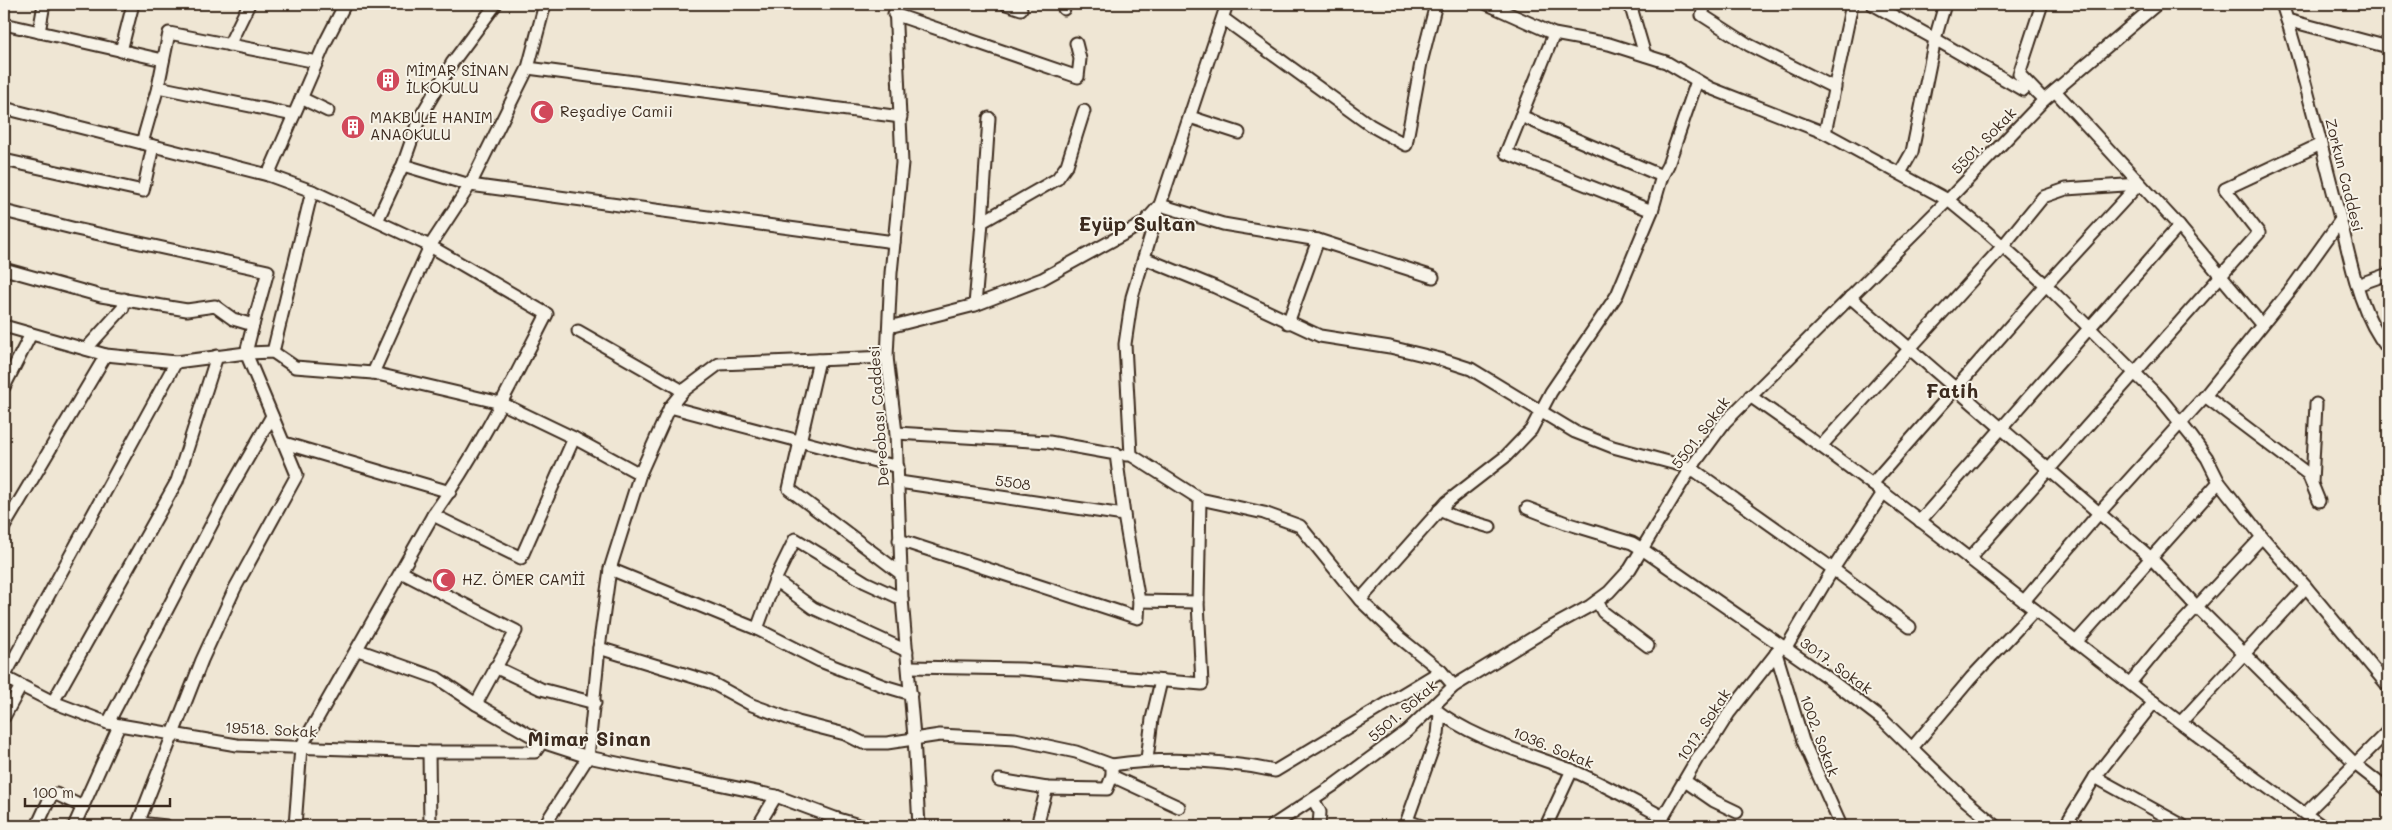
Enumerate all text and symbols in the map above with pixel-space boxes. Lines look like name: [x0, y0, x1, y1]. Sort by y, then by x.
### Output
place label: MİMAR SİNAN İLKOKULU: [406, 60, 509, 97]
building icon: MİMAR SİNAN İLKOKULU: [375, 67, 401, 93]
mosque icon: Reşadiye Camii: [529, 99, 555, 125]
place label: Reşadiye Camii: [560, 101, 673, 121]
street label: 5501. Sokak: [1946, 103, 2020, 178]
place label: MAKBULE HANIM ANAOKULU: [370, 107, 493, 144]
building icon: MAKBULE HANIM ANAOKULU: [340, 114, 366, 140]
street label: Zorkun Caddesi: [2321, 116, 2369, 233]
district label: Eyüp Sultan: [1079, 210, 1195, 236]
street label: Dereobası Caddesi: [863, 345, 893, 487]
district label: Fatih: [1926, 377, 1978, 403]
street label: 5501. Sokak: [1667, 392, 1734, 472]
street label: 5508: [994, 470, 1032, 494]
mosque icon: HZ. ÖMER CAMİİ: [431, 567, 457, 593]
place label: HZ. ÖMER CAMİİ: [462, 569, 585, 589]
street label: 3017. Sokak: [1796, 632, 1877, 698]
street label: 5501. Sokak: [1364, 675, 1441, 746]
street label: 1017. Sokak: [1672, 684, 1735, 764]
street label: 1002. Sokak: [1796, 692, 1844, 779]
street label: 19518. Sokak: [225, 717, 318, 741]
street label: 1036. Sokak: [1510, 722, 1597, 772]
district label: Mimar Sinan: [527, 725, 651, 751]
scale bar: [25, 775, 170, 807]
text: 100 m: [32, 782, 74, 802]

